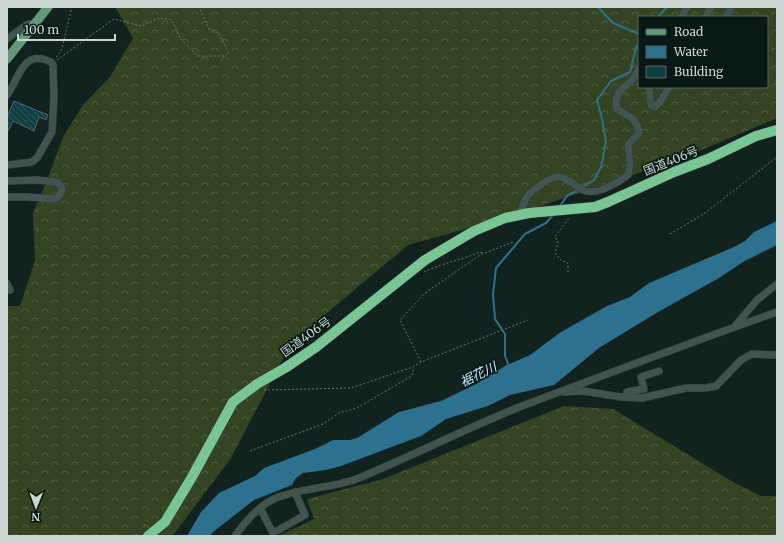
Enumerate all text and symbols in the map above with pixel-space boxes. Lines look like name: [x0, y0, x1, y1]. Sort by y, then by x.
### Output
scale bar: [18, 16, 115, 42]
legend: [638, 16, 768, 88]
text: 100 m: [24, 22, 59, 37]
text: Road: [674, 24, 703, 39]
text: Water: [673, 44, 709, 59]
text: Building: [674, 64, 724, 79]
street label: 国道406号: [641, 143, 701, 178]
street label: 国道406号: [278, 313, 334, 360]
water label: 裾花川: [457, 357, 501, 391]
north arrow: [16, 487, 56, 527]
text: N: [31, 510, 40, 524]

